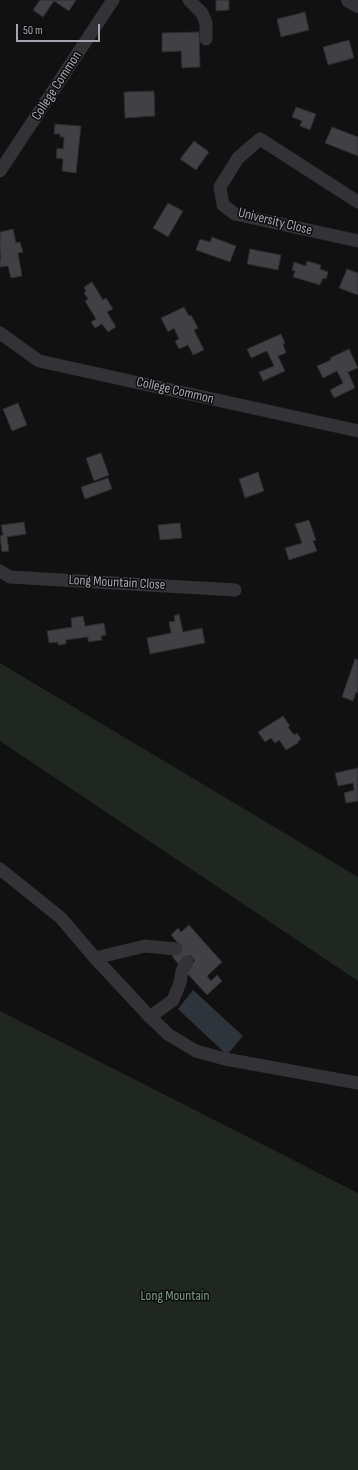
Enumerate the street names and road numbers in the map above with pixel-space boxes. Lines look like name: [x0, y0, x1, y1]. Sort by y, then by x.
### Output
street label: College Common: [28, 48, 86, 124]
street label: University Close: [236, 205, 314, 239]
street label: College Common: [135, 374, 215, 408]
street label: Long Mountain Close: [68, 572, 166, 594]

